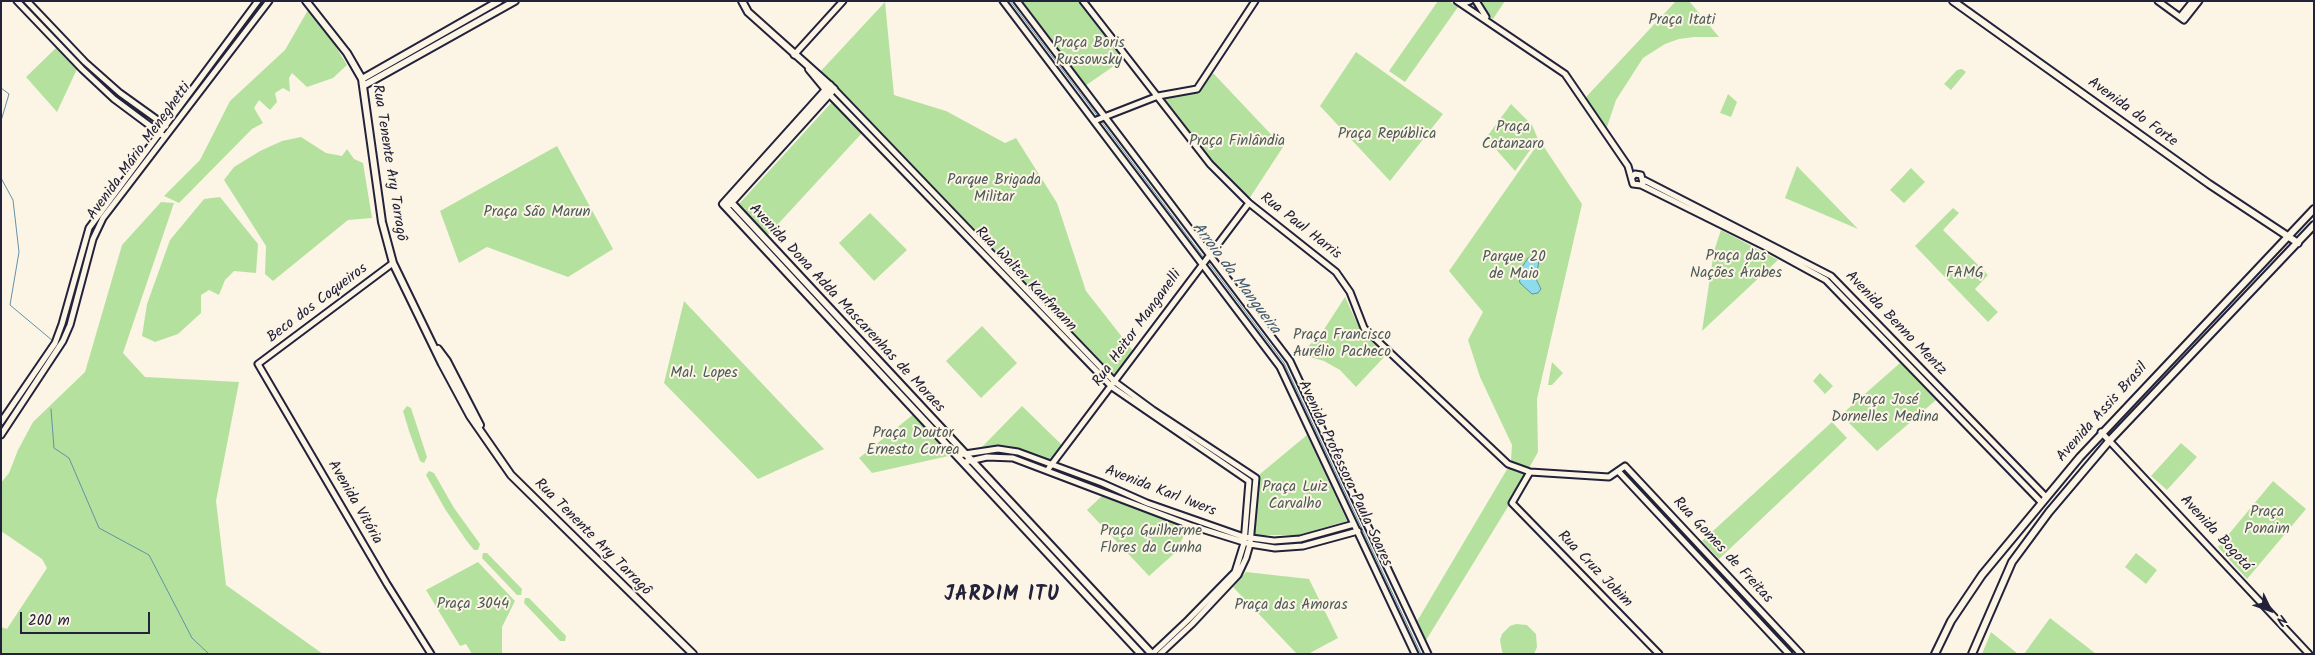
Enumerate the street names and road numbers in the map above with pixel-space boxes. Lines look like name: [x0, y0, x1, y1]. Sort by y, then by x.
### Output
street label: Avenida do Forte: [2084, 74, 2180, 152]
street label: Avenida Mário Meneghetti: [84, 80, 196, 224]
street label: Rua Tenente Ary Tarragô: [367, 83, 409, 243]
street label: Rua Paul Harris: [1256, 190, 1344, 264]
street label: Avenida Dona Adda Mascarenhas de Moraes: [744, 201, 948, 417]
street label: Rua Walter Kaufmann: [970, 224, 1080, 336]
street label: Beco dos Coqueiros: [264, 260, 372, 348]
street label: Rua Heitor Manganelli: [1090, 267, 1186, 391]
street label: Avenida Benno Mentz: [1840, 268, 1950, 380]
street label: Avenida Assis Brasil: [2054, 360, 2152, 466]
street label: Avenida Professora Paula Soares: [1293, 378, 1395, 570]
street label: Avenida Vitória: [323, 458, 385, 548]
street label: Avenida Karl Iwers: [1102, 463, 1218, 521]
street label: Rua Tenente Ary Tarragô: [530, 476, 654, 600]
street label: Avenida Bogotá: [2175, 492, 2255, 576]
street label: Rua Gomes de Freitas: [1668, 494, 1776, 608]
street label: Rua Cruz Jobim: [1553, 528, 1635, 612]

